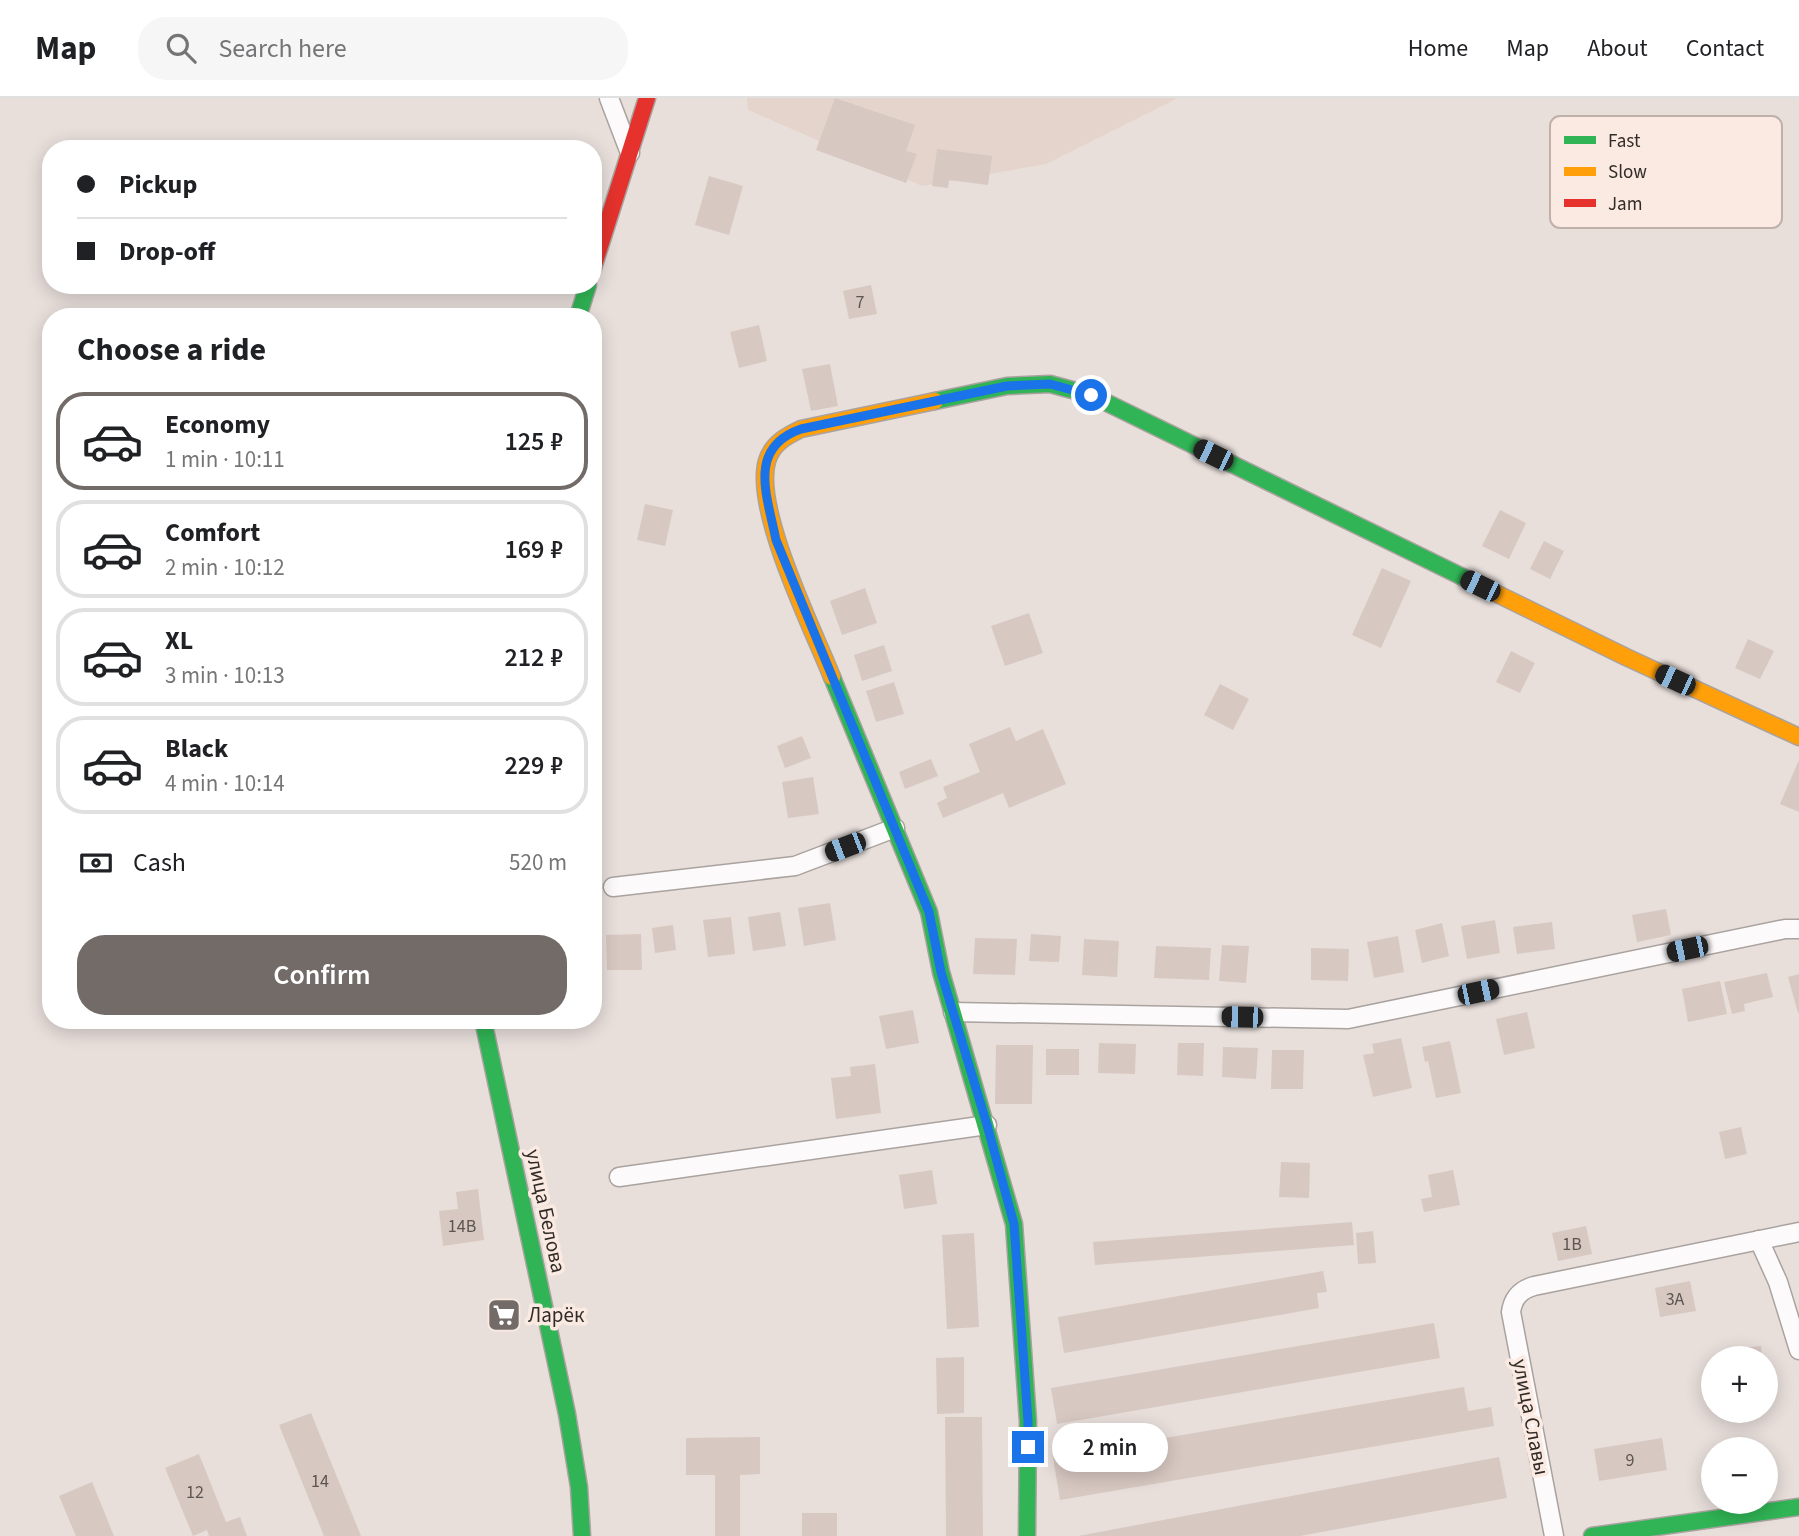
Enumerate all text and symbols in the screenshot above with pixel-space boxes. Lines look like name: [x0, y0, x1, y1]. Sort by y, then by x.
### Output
search box: [138, 17, 628, 80]
text: Map: [35, 25, 96, 72]
icon: search: [162, 29, 200, 67]
text: Search here: [218, 30, 347, 67]
text: Home: [1408, 31, 1468, 66]
text: Map: [1506, 31, 1549, 66]
text: About: [1587, 31, 1648, 66]
text: Contact: [1686, 31, 1764, 66]
legend: [1550, 116, 1782, 228]
text: Fast: [1608, 128, 1641, 155]
text: Slow: [1608, 159, 1647, 186]
text: Pickup: [119, 166, 197, 203]
text: Jam: [1608, 191, 1642, 218]
text: Drop-off: [119, 233, 215, 270]
house number: 7: [856, 290, 865, 315]
text: Choose a ride: [77, 327, 266, 373]
route start: [1075, 379, 1107, 411]
text: Economy: [165, 406, 270, 443]
icon: car: [81, 410, 144, 473]
text: 125 ₽: [504, 423, 563, 460]
car: [1190, 436, 1237, 474]
text: 1 min · 10:11: [165, 443, 285, 476]
text: Comfort: [165, 514, 260, 551]
icon: car: [81, 518, 144, 581]
text: 169 ₽: [504, 531, 563, 568]
text: 2 min · 10:12: [165, 551, 285, 584]
car: [1457, 567, 1504, 605]
text: XL: [165, 622, 193, 659]
icon: car: [81, 626, 144, 689]
text: 212 ₽: [504, 639, 563, 676]
text: 3 min · 10:13: [165, 659, 285, 692]
car: [1652, 662, 1699, 698]
text: Black: [165, 730, 228, 767]
icon: car: [81, 734, 144, 797]
text: 229 ₽: [504, 747, 563, 784]
text: 4 min · 10:14: [165, 767, 285, 800]
car: [822, 830, 869, 864]
icon: cash: [77, 844, 115, 882]
text: Cash: [133, 844, 186, 881]
text: 520 m: [509, 846, 567, 879]
car: [1665, 934, 1710, 964]
button: Confirm: [77, 935, 567, 1015]
car: [1456, 977, 1501, 1007]
car: [1221, 1006, 1264, 1028]
street label: улица Белова: [518, 1146, 574, 1276]
house number: 14В: [448, 1214, 476, 1239]
house number: 1В: [1562, 1232, 1582, 1257]
house number: 3А: [1666, 1287, 1685, 1312]
supermarket icon: Ларёк: [485, 1296, 523, 1334]
place label: Ларёк: [528, 1300, 585, 1330]
map controls: [1701, 1346, 1778, 1514]
button: +: [1701, 1346, 1778, 1423]
street label: улица Славы: [1505, 1356, 1557, 1478]
callout: 2 min: [1052, 1422, 1168, 1472]
route end: [1012, 1431, 1044, 1463]
text: 2 min: [1083, 1431, 1137, 1464]
button: −: [1701, 1437, 1778, 1514]
house number: 9: [1626, 1448, 1635, 1473]
house number: 14: [311, 1469, 329, 1494]
house number: 12: [186, 1480, 204, 1505]

